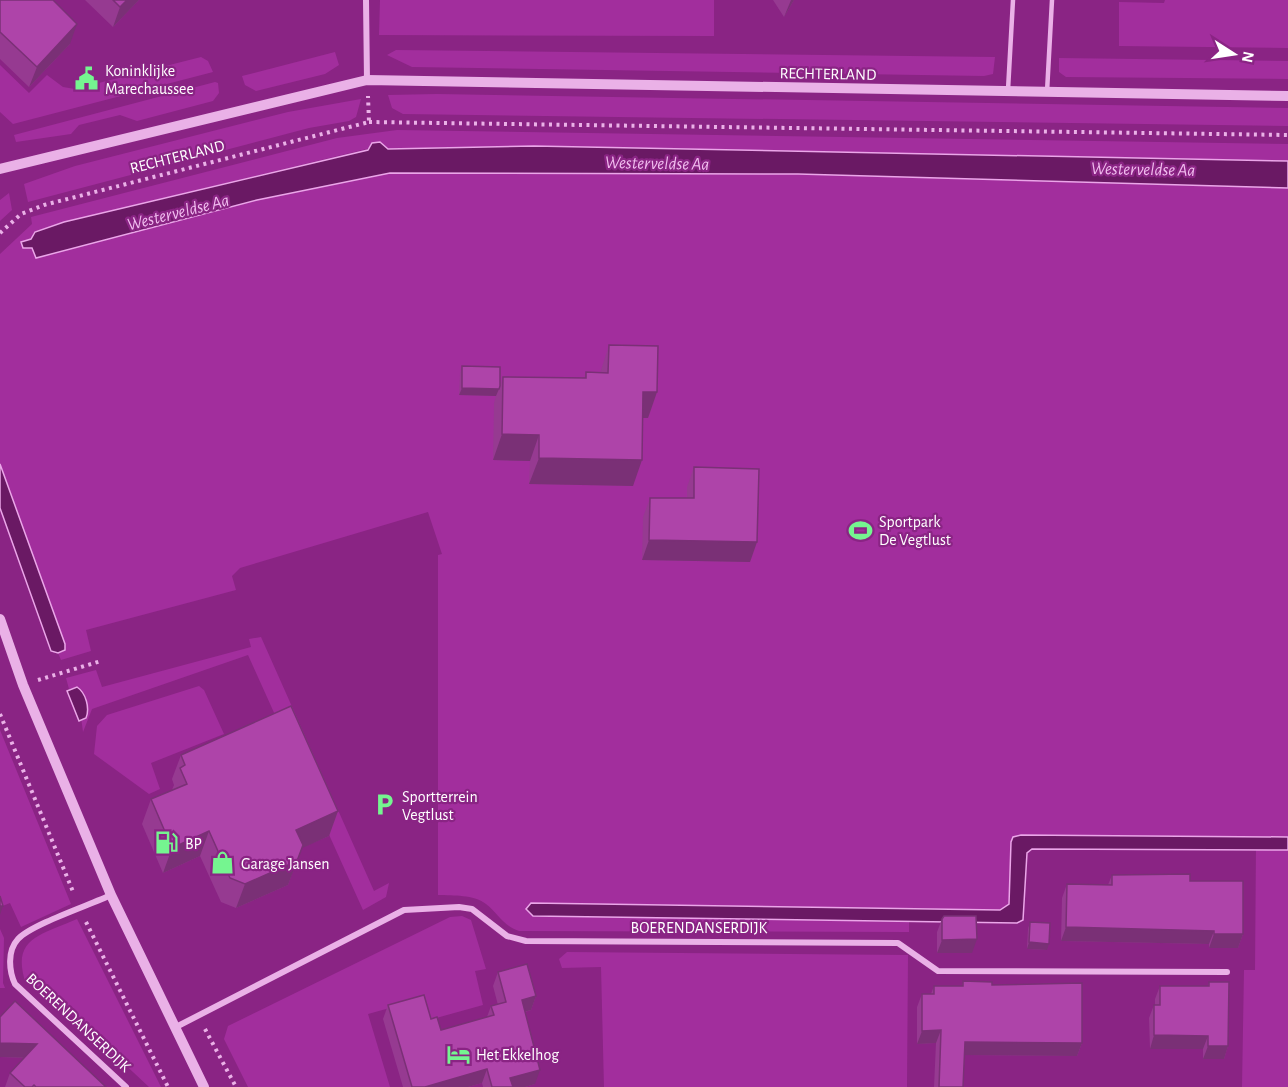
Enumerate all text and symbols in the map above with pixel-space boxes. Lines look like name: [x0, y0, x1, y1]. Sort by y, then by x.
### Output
north arrow: [1204, 24, 1264, 84]
text: N: [1239, 50, 1257, 64]
place label: Koninklijke Marechaussee: [105, 63, 194, 97]
street label: RECHTERLAND: [779, 65, 877, 83]
public building icon: Koninklijke Marechaussee: [74, 66, 100, 92]
street label: RECHTERLAND: [128, 137, 226, 176]
water label: Westerveldse Aa: [605, 154, 709, 174]
water label: Westerveldse Aa: [1091, 160, 1195, 180]
water label: Westerveldse Aa: [125, 192, 231, 234]
place label: Sportpark De Vegtlust: [879, 514, 951, 548]
sports icon: Sportpark De Vegtlust: [848, 517, 874, 543]
place label: Sportterrein Vegtlust: [402, 789, 478, 823]
parking icon: Sportterrein Vegtlust: [371, 792, 397, 818]
fuel station icon: BP: [154, 830, 180, 856]
place label: BP: [185, 836, 202, 852]
shop icon: Garage Jansen: [210, 850, 236, 876]
place label: Garage Jansen: [241, 856, 330, 872]
street label: BOERENDANSERDIJK: [631, 920, 768, 936]
street label: BOERENDANSERDIJK: [23, 970, 134, 1075]
hotel icon: Het Ekkelhog: [445, 1041, 471, 1067]
place label: Het Ekkelhog: [476, 1047, 559, 1063]

